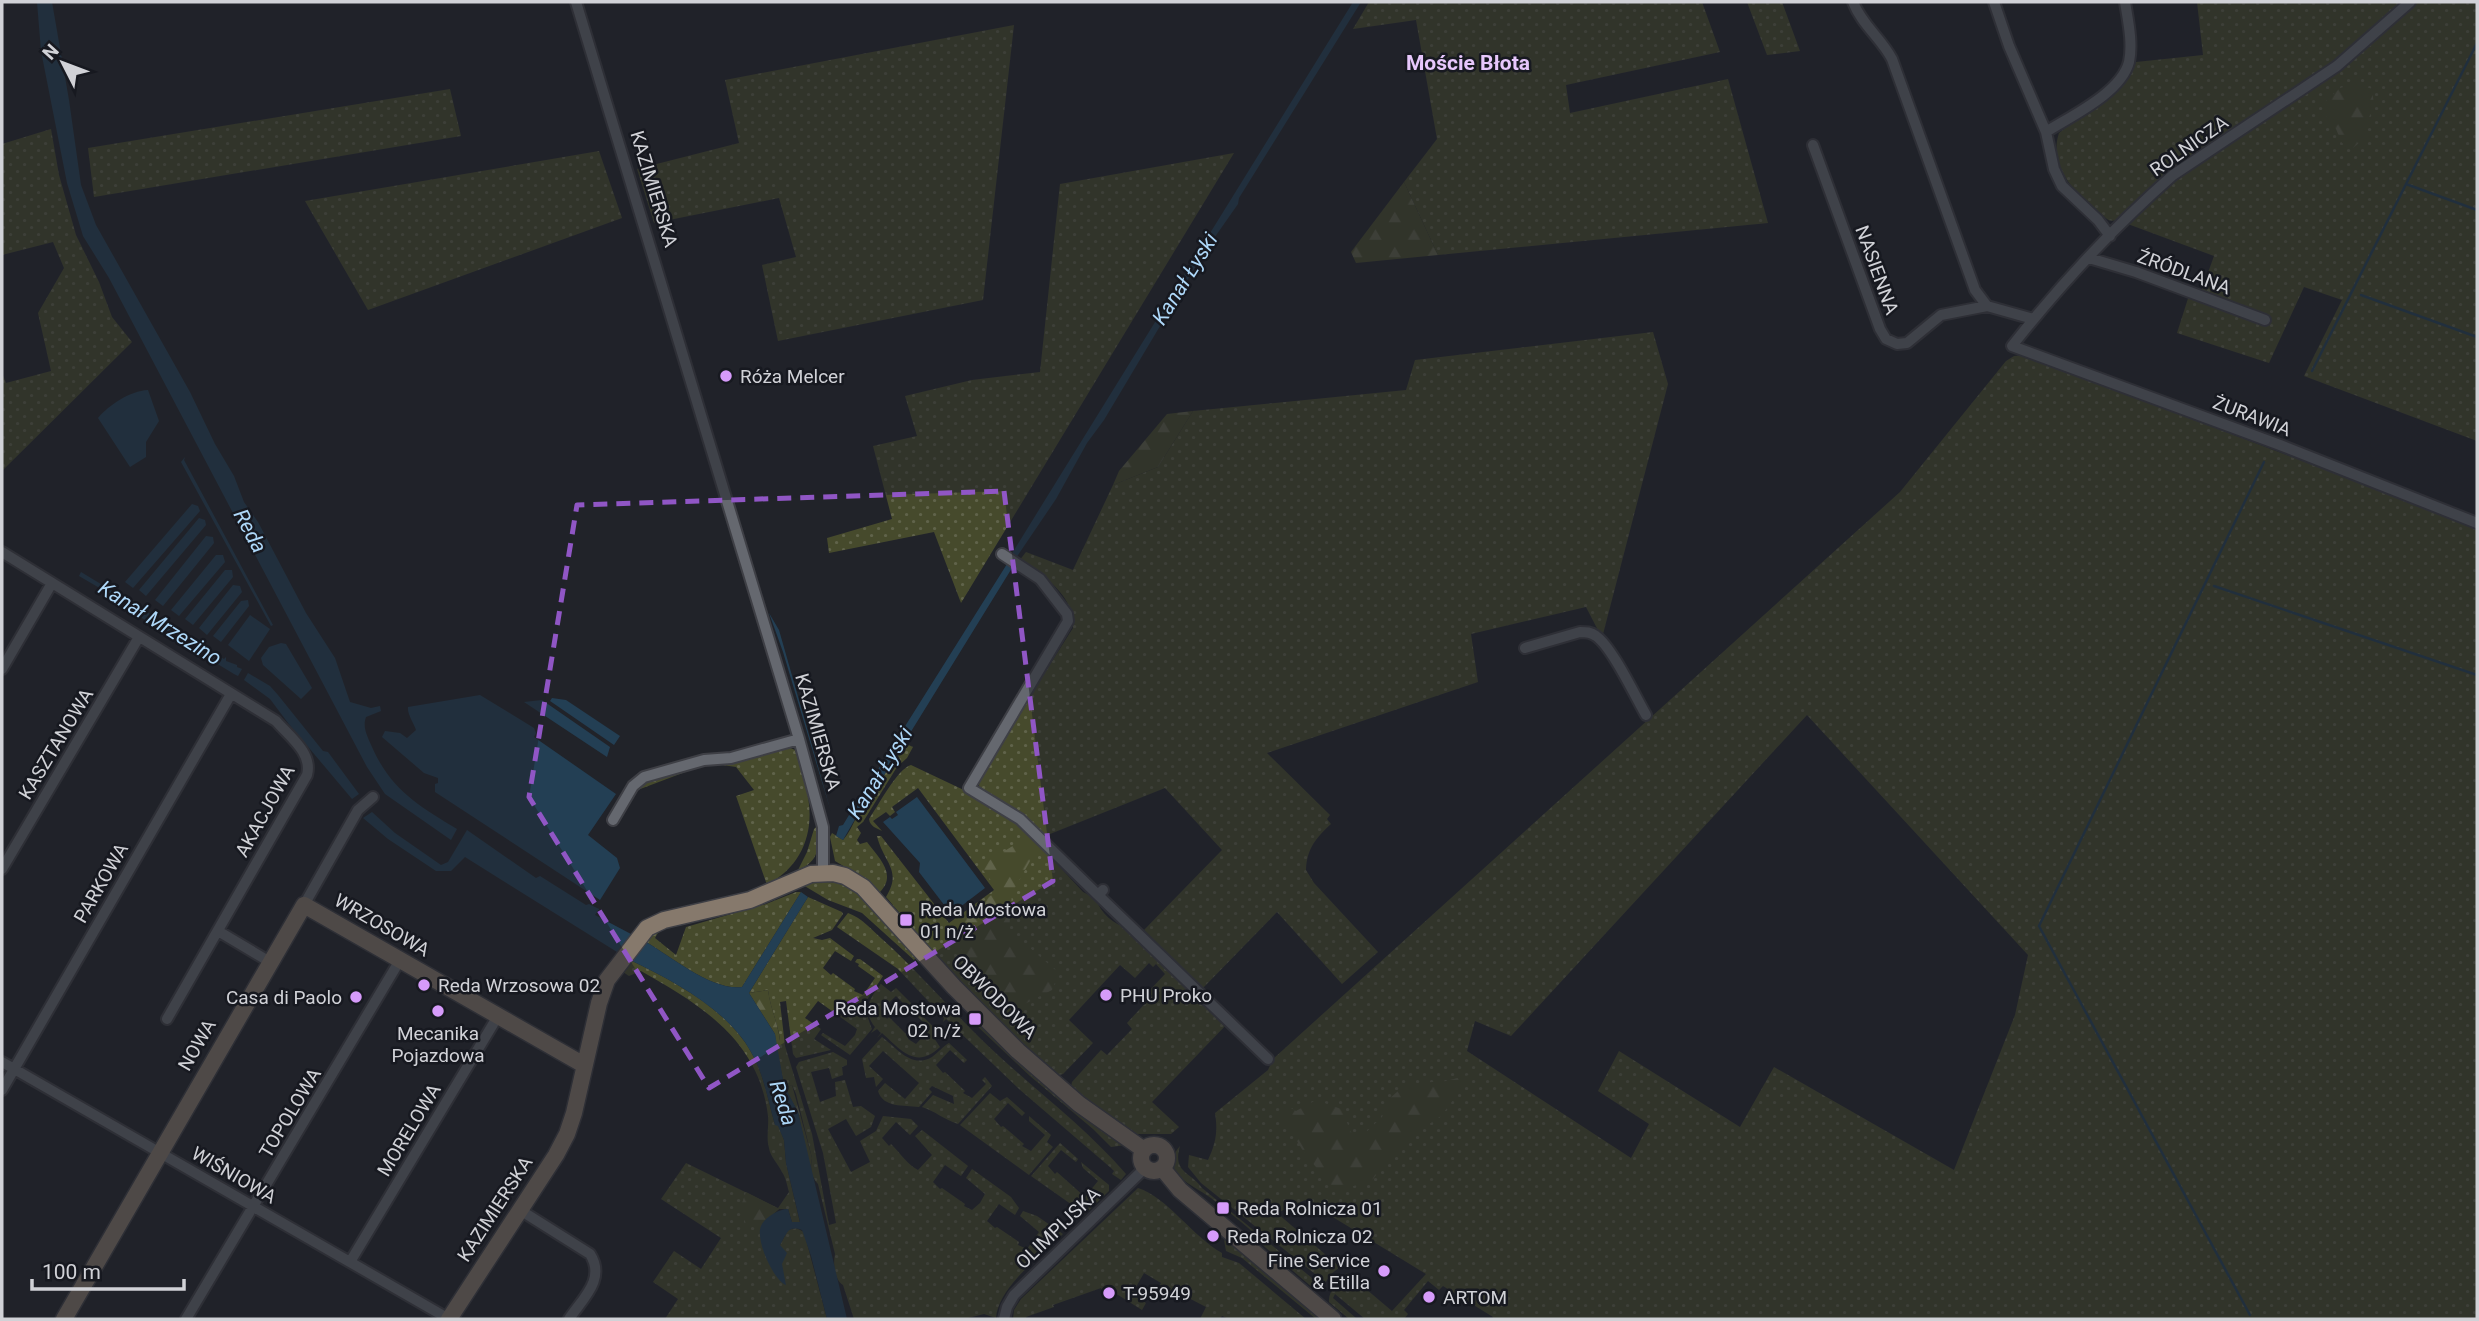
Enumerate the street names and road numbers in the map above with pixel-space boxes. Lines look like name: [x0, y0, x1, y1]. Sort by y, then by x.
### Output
street label: ROLNICZA: [2146, 110, 2233, 181]
street label: KAZIMIERSKA: [625, 128, 683, 251]
street label: NASIENNA: [1850, 222, 1904, 318]
street label: ŹRÓDLANA: [2134, 245, 2234, 300]
street label: ŻURAWIA: [2210, 391, 2295, 442]
street label: KAZIMIERSKA: [790, 671, 846, 794]
street label: KASZTANOWA: [14, 684, 98, 804]
street label: AKACJOWA: [230, 761, 300, 861]
street label: PARKOWA: [69, 838, 133, 927]
street label: WRZOSOWA: [330, 889, 434, 962]
street label: OBWODOWA: [948, 950, 1042, 1044]
street label: NOWA: [173, 1015, 221, 1075]
street label: TOPOLOWA: [254, 1063, 326, 1162]
street label: MORELOWA: [372, 1079, 446, 1180]
street label: WIŚNIOWA: [188, 1142, 281, 1209]
street label: KAZIMIERSKA: [452, 1152, 538, 1266]
street label: OLIMPIJSKA: [1011, 1182, 1105, 1274]

